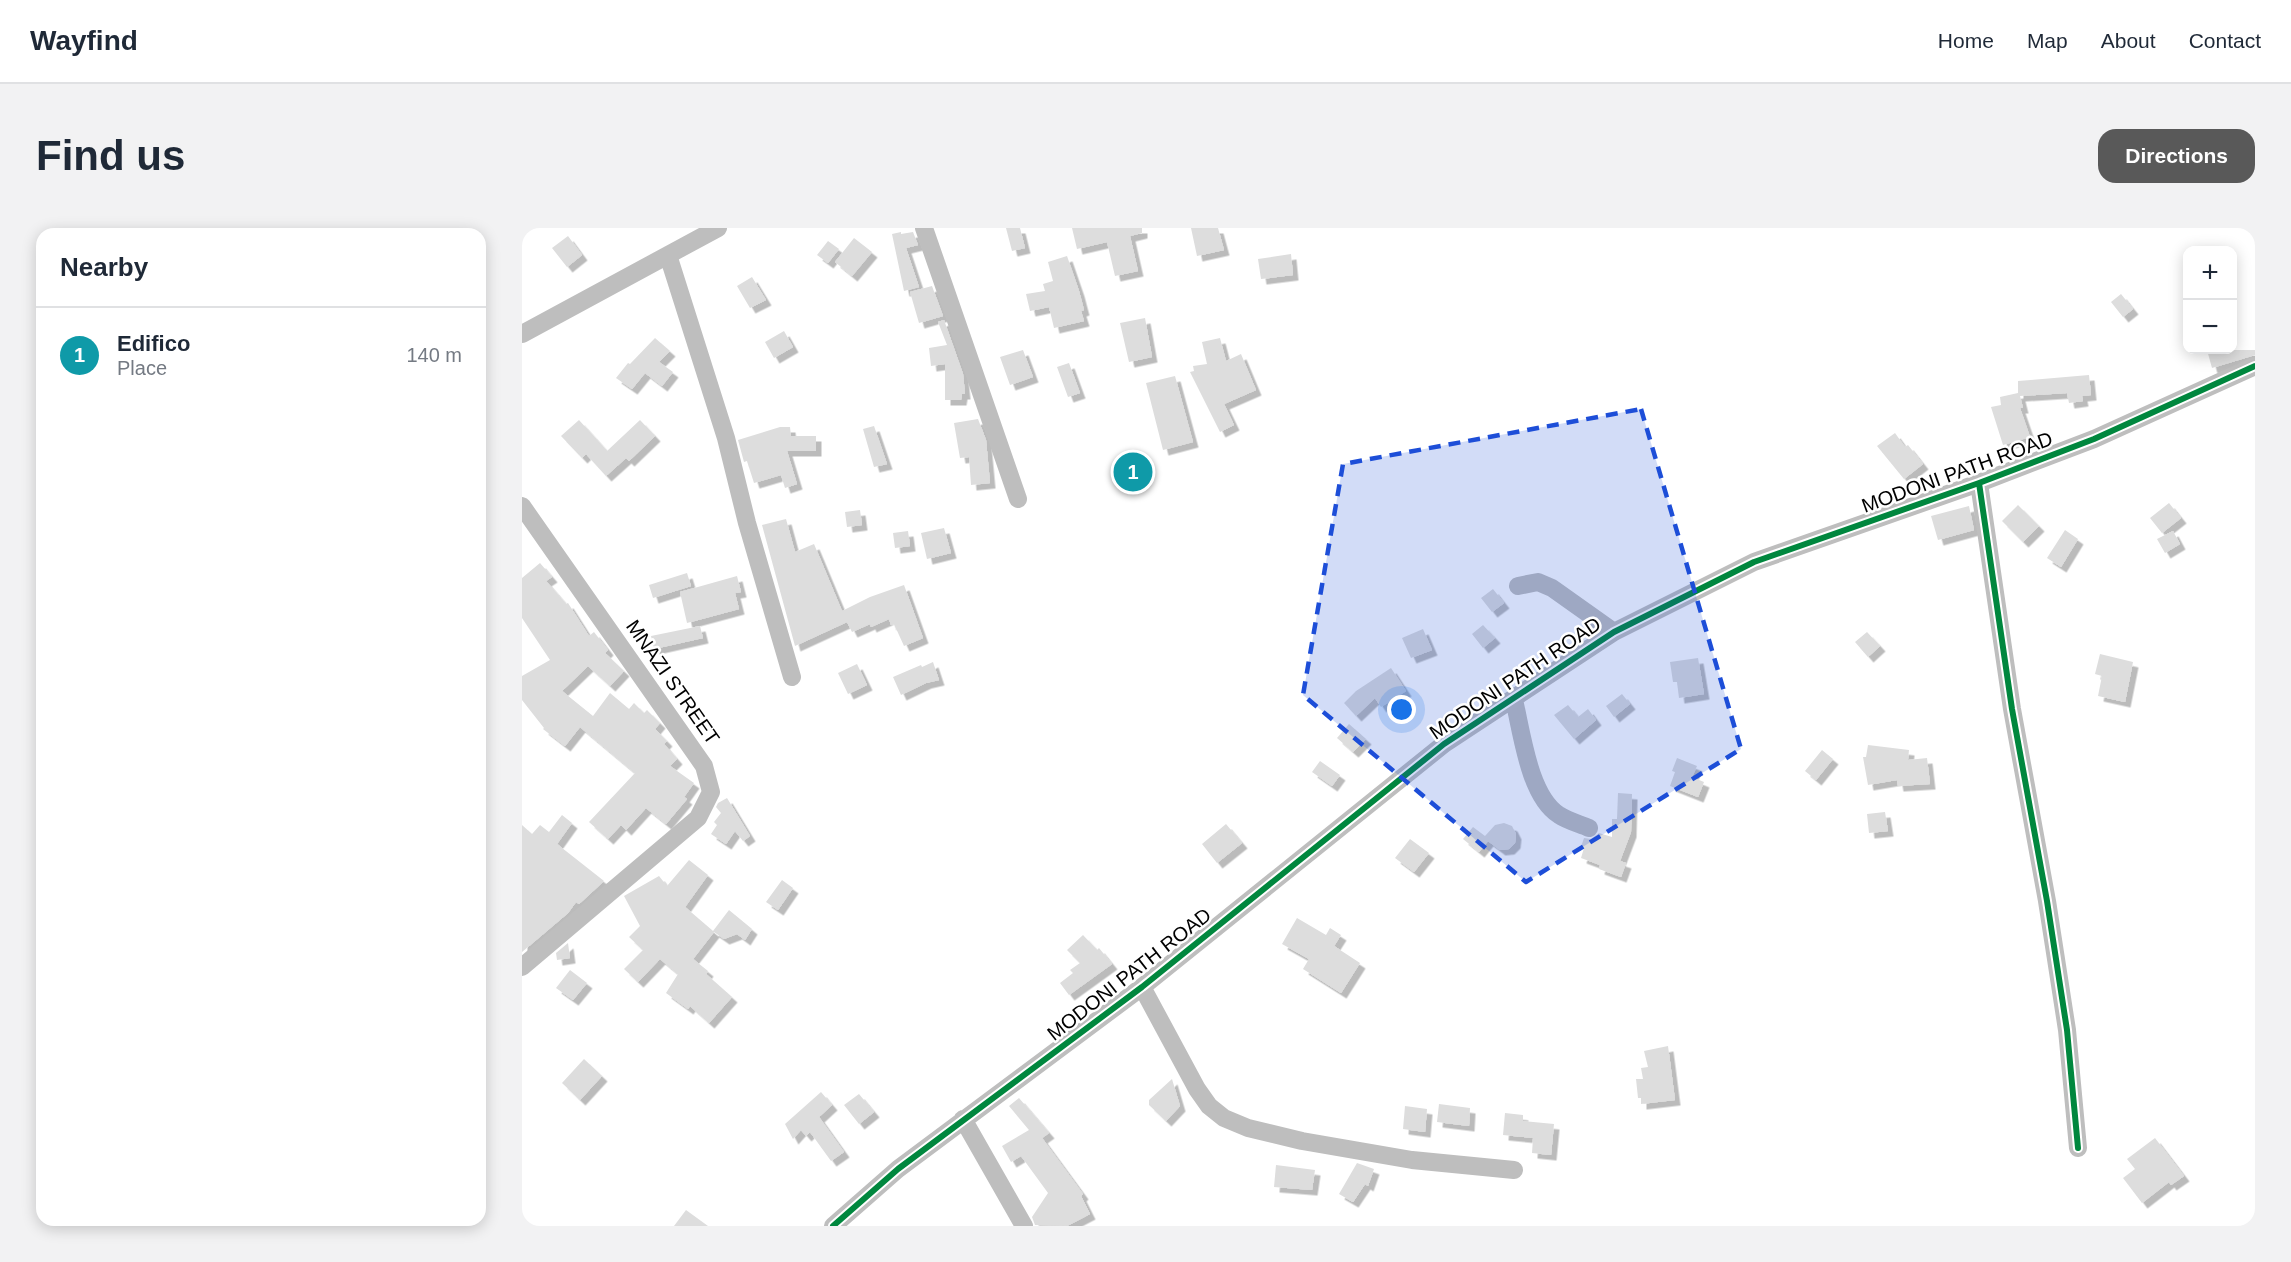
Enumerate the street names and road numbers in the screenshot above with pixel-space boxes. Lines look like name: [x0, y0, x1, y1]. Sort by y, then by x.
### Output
street label: MODONI PATH ROAD: [1859, 427, 2055, 517]
street label: MODONI PATH ROAD: [1425, 613, 1605, 743]
street label: MNAZI STREET: [622, 616, 724, 748]
street label: MODONI PATH ROAD: [1043, 903, 1215, 1045]

